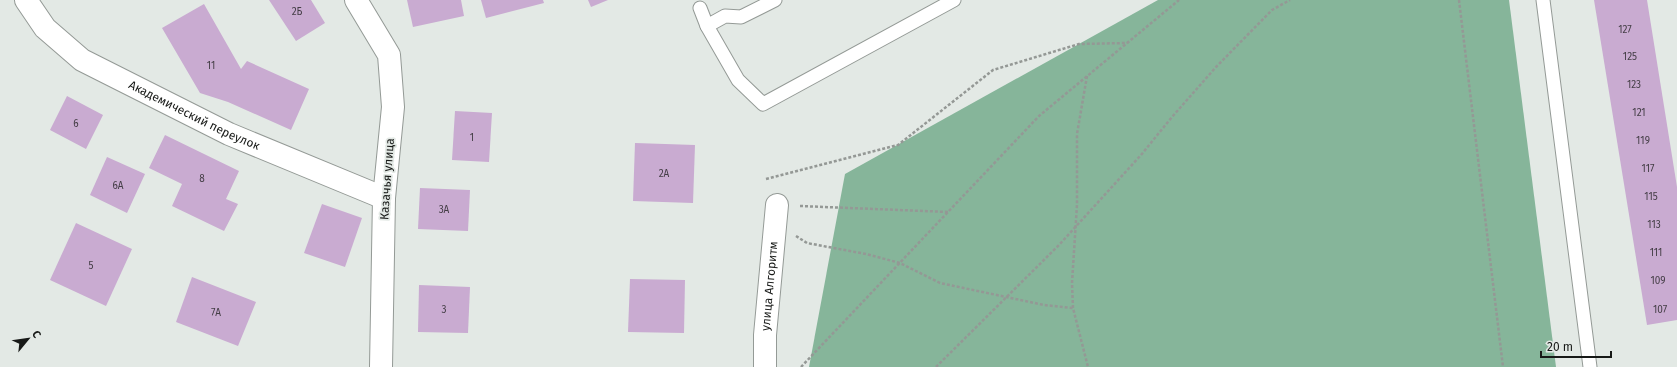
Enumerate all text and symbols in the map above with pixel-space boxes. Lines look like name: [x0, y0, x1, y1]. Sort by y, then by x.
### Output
house number: 2Б: [292, 6, 303, 18]
house number: 127: [1618, 24, 1632, 36]
house number: 125: [1623, 51, 1637, 63]
house number: 11: [207, 60, 215, 72]
street label: Академический переулок: [126, 78, 263, 153]
house number: 123: [1627, 79, 1641, 91]
house number: 121: [1632, 107, 1646, 119]
house number: 6: [73, 118, 79, 130]
house number: 1: [470, 132, 474, 144]
house number: 119: [1636, 135, 1650, 147]
street label: Казачья улица: [377, 138, 397, 220]
house number: 117: [1642, 163, 1655, 175]
house number: 2А: [659, 168, 670, 180]
house number: 8: [199, 173, 205, 185]
house number: 6А: [112, 180, 124, 192]
house number: 115: [1644, 191, 1658, 203]
house number: 3А: [439, 204, 450, 216]
house number: 113: [1647, 219, 1661, 231]
street label: улица Алгоритм: [758, 241, 781, 332]
house number: 111: [1650, 247, 1662, 259]
house number: 5: [88, 260, 94, 272]
house number: 109: [1650, 275, 1666, 287]
house number: 3: [442, 304, 447, 316]
house number: 107: [1653, 304, 1668, 316]
house number: 7А: [211, 307, 221, 319]
north arrow: [8, 319, 48, 359]
text: С: [29, 328, 44, 341]
scale bar: [1541, 333, 1611, 359]
text: 20 m: [1547, 340, 1573, 354]

